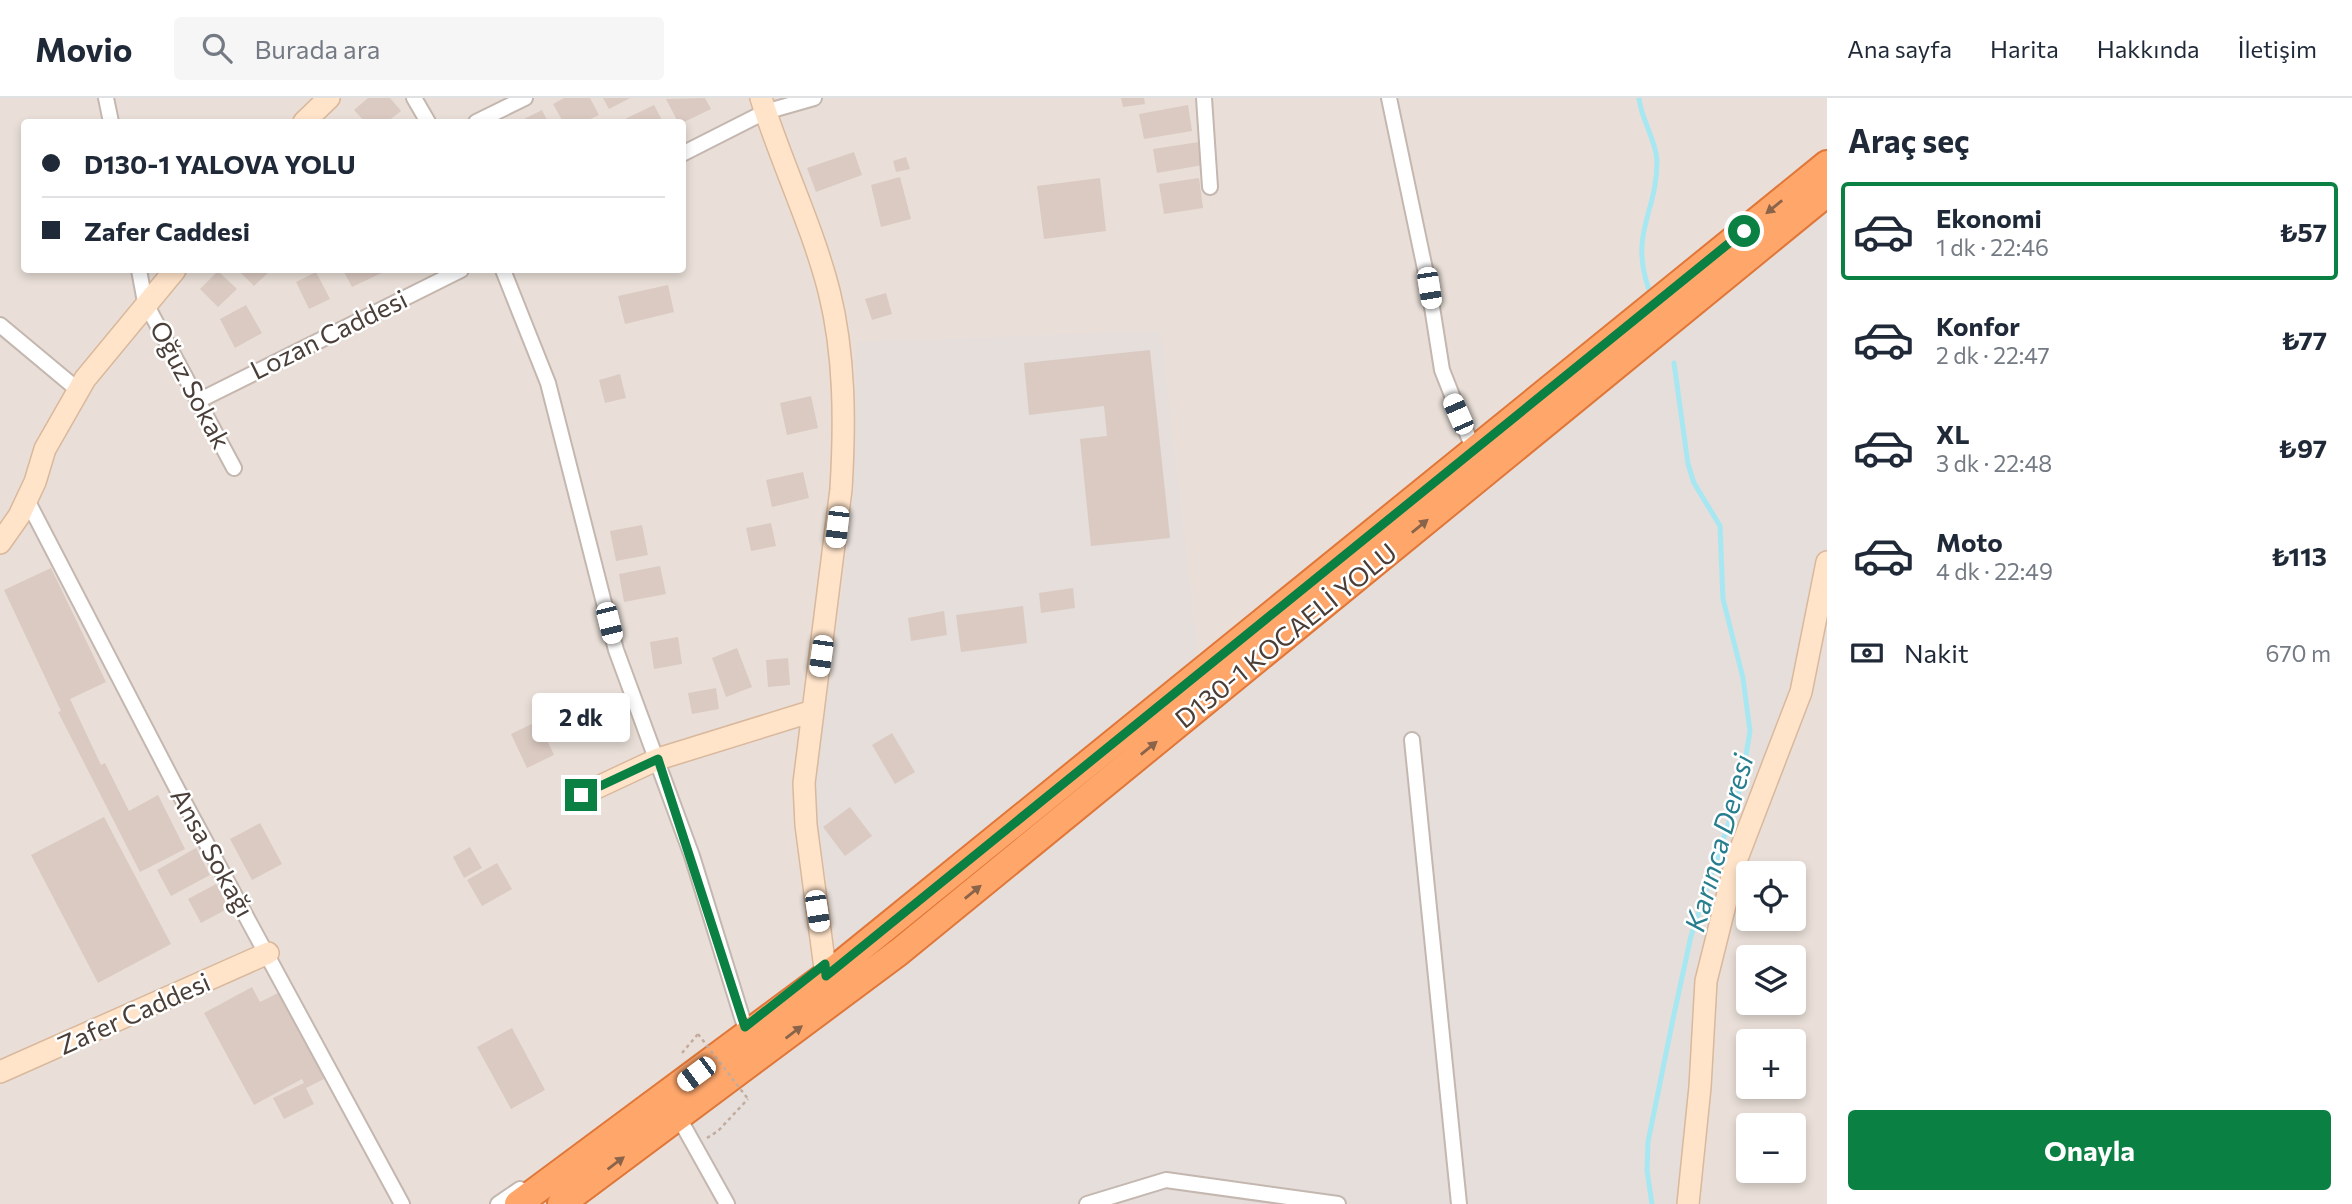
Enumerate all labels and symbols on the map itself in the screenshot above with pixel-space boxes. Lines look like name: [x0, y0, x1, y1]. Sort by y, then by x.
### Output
one-way arrow: [1766, 199, 1784, 214]
route start: [1728, 215, 1760, 247]
car: [1416, 266, 1443, 310]
street label: Lozan Caddesi: [245, 282, 412, 385]
street label: Oğuz Sokak: [145, 315, 238, 454]
car: [1440, 391, 1477, 437]
car: [825, 505, 850, 549]
one-way arrow: [1411, 519, 1428, 534]
street label: D130-1 KOCAELİ YOLU: [1168, 536, 1402, 734]
car: [594, 600, 625, 646]
car: [808, 634, 835, 678]
callout: 2 dk: [532, 694, 630, 742]
one-way arrow: [1140, 741, 1158, 756]
water label: Karınca Deresi: [1677, 750, 1760, 935]
route end: [565, 779, 597, 811]
street label: Ansa Sokağı: [165, 782, 261, 922]
one-way arrow: [965, 885, 982, 900]
car: [804, 889, 831, 933]
street label: Zafer Caddesi: [52, 965, 214, 1060]
one-way arrow: [785, 1026, 803, 1040]
car: [673, 1053, 720, 1095]
one-way arrow: [607, 1157, 625, 1171]

